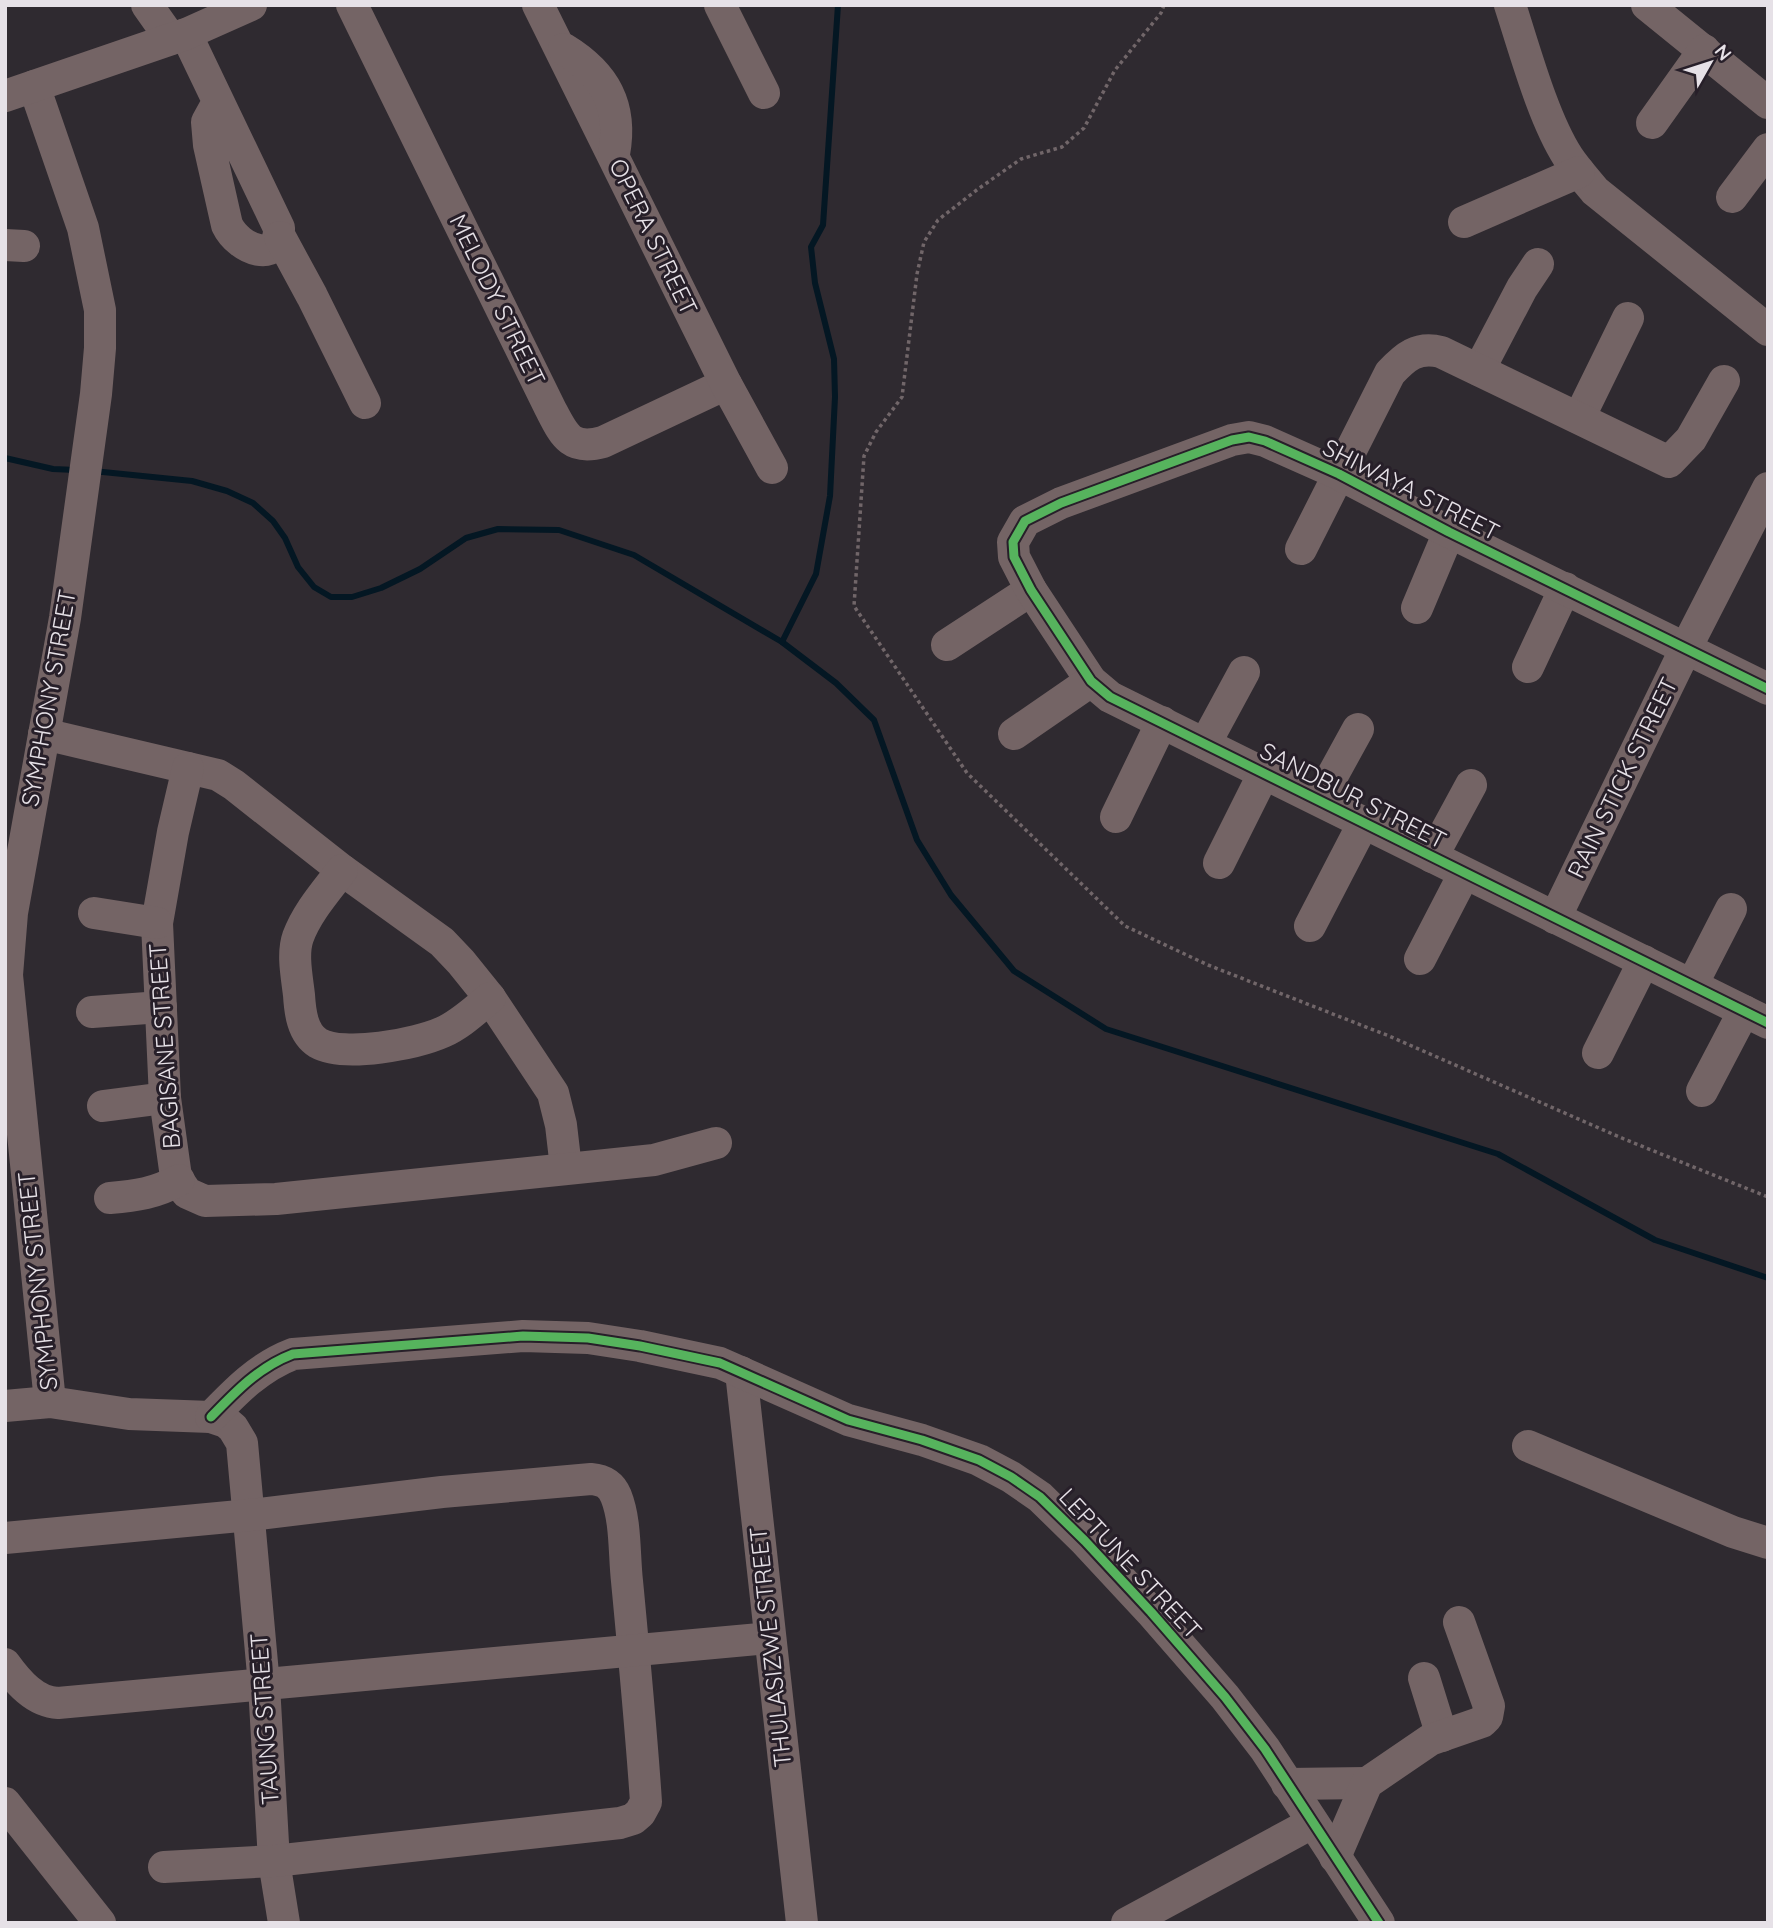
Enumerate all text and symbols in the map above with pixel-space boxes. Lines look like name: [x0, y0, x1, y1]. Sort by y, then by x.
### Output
north arrow: [1675, 28, 1745, 98]
text: N: [1709, 39, 1737, 65]
street label: OPERA STREET: [603, 153, 705, 320]
street label: MELODY STREET: [443, 209, 552, 390]
street label: SHIWAYA STREET: [1318, 432, 1505, 547]
street label: SYMPHONY STREET: [14, 587, 82, 809]
street label: RAIN STICK STREET: [1560, 672, 1684, 883]
street label: SANDBUR STREET: [1255, 735, 1452, 855]
street label: BAGISANE STREET: [142, 942, 186, 1150]
street label: SYMPHONY STREET: [11, 1170, 63, 1392]
street label: LEPTUNE STREET: [1053, 1481, 1208, 1645]
street label: THULASIZWE STREET: [742, 1526, 798, 1769]
street label: TAUNG STREET: [243, 1632, 285, 1806]

